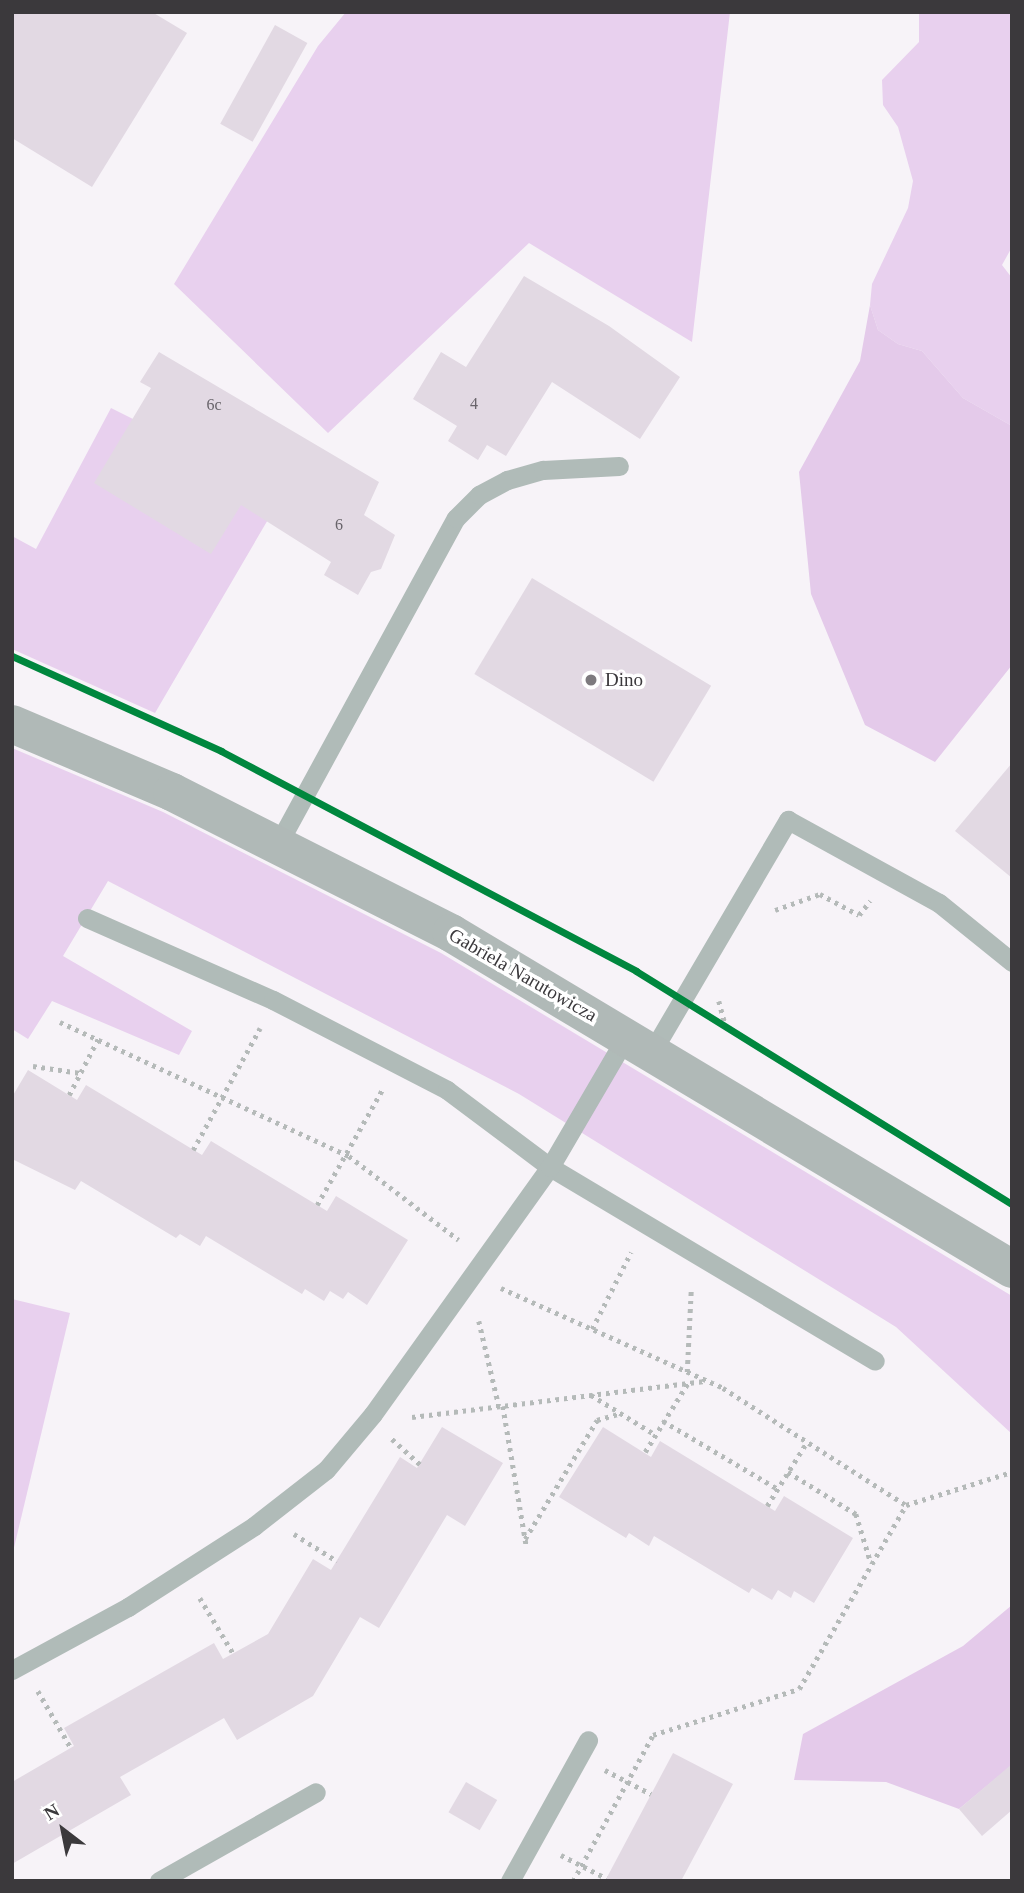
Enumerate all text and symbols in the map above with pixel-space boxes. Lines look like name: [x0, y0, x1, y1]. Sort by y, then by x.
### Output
house number: 4: [470, 394, 478, 414]
house number: 6c: [206, 395, 222, 415]
house number: 6: [335, 515, 343, 535]
place label: Dino: [605, 669, 643, 691]
marker: Dino: [583, 672, 599, 688]
street label: Gabriela Narutowicza: [445, 923, 601, 1027]
north arrow: [28, 1795, 98, 1865]
text: N: [40, 1799, 63, 1824]

